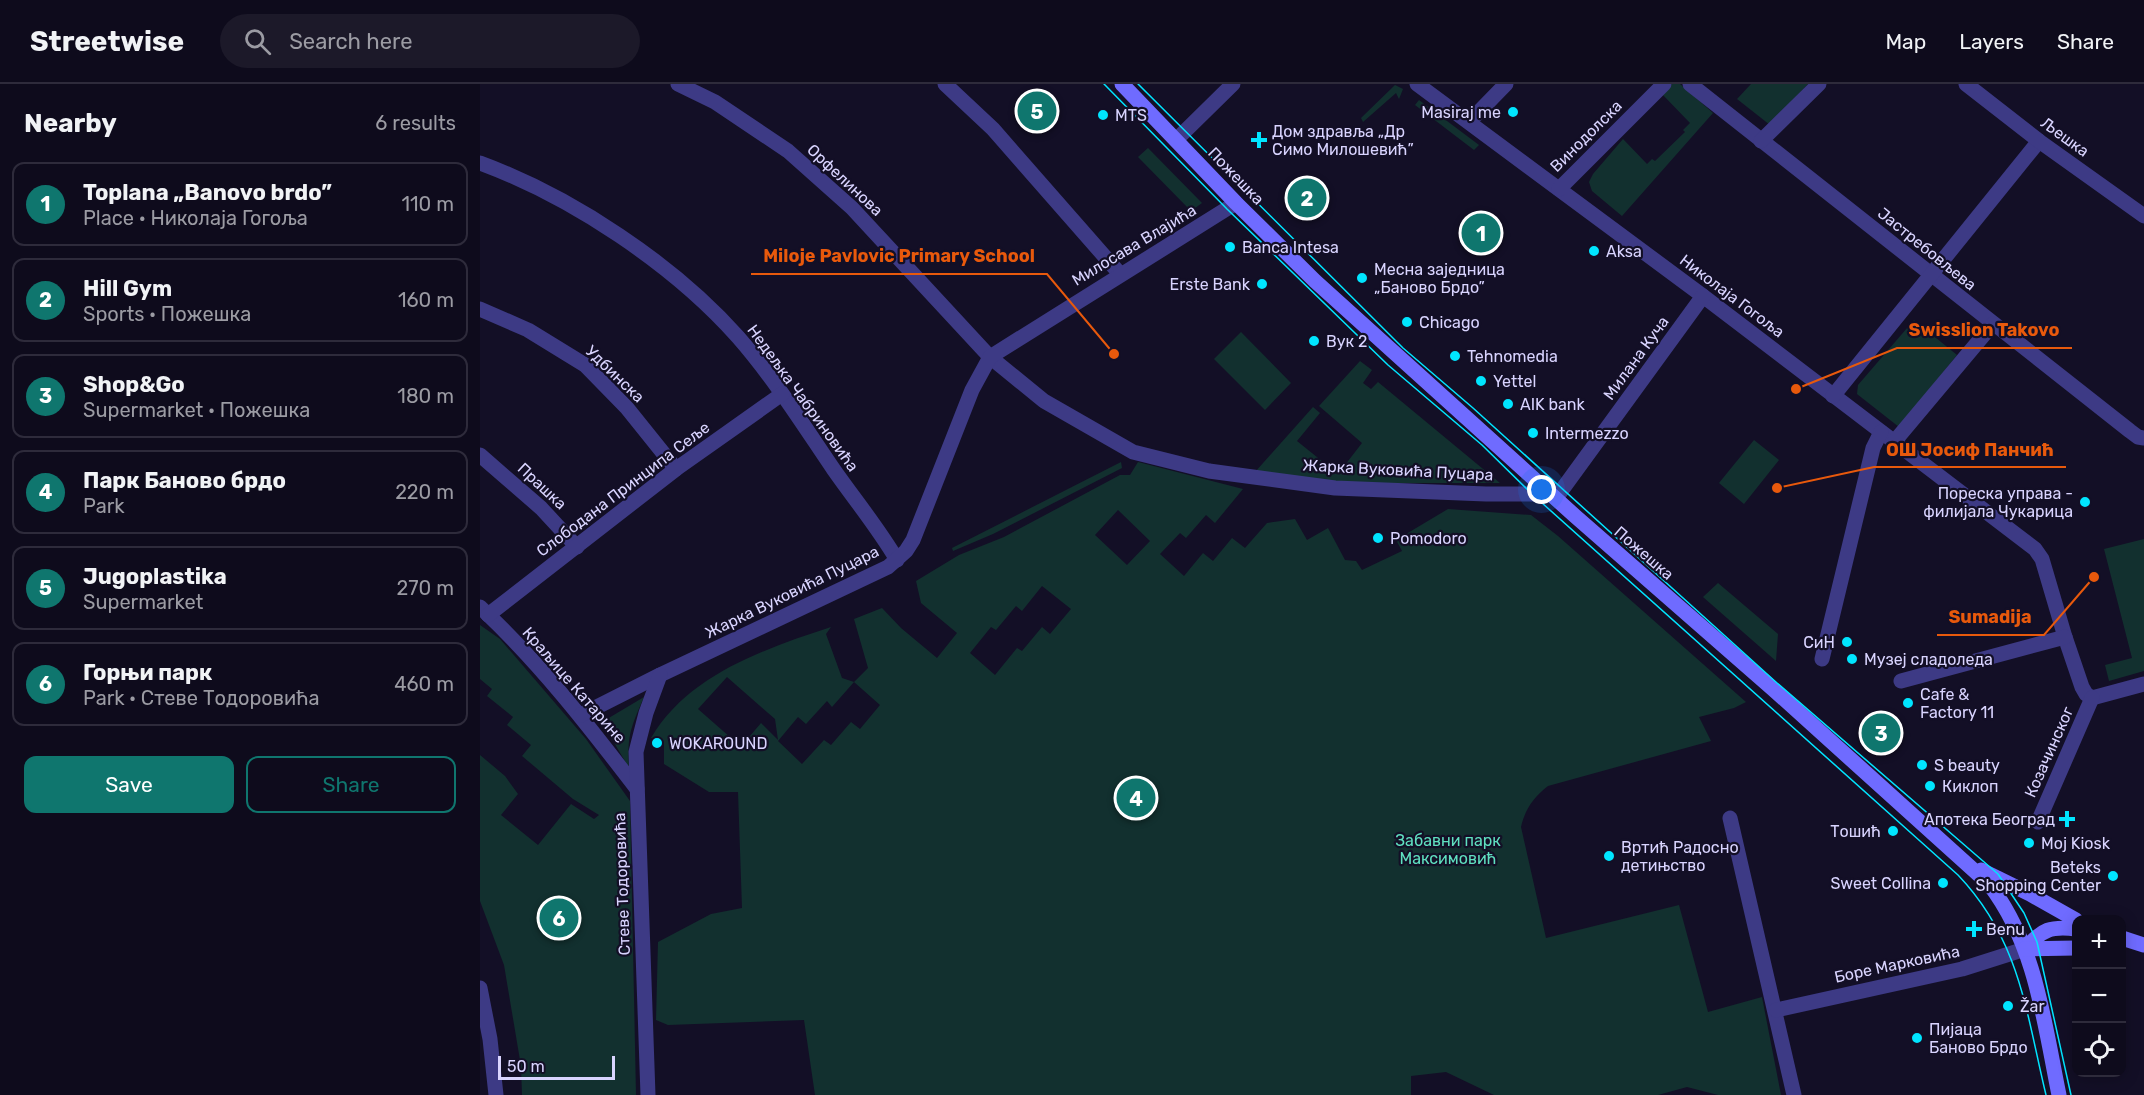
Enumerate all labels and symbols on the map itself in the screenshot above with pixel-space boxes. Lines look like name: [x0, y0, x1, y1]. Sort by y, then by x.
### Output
pin: 5: [1018, 88, 1056, 134]
street label: Винодолска: [1546, 96, 1626, 176]
place label: Masiraj me: [1421, 103, 1501, 122]
marker: Masiraj me: [1506, 105, 1520, 119]
place label: MTS: [1115, 106, 1147, 125]
marker: MTS: [1096, 108, 1110, 122]
street label: Љешка: [2037, 113, 2093, 161]
place label: Дом здравља „Др Симо Милошевић”: [1272, 122, 1414, 159]
marker: Дом здравља „Др Симо Милошевић”: [1250, 131, 1268, 149]
street label: Орфелинова: [803, 140, 887, 220]
street label: Пожешка: [1204, 143, 1268, 209]
pin: 2: [1288, 176, 1326, 220]
street label: Милосава Влајића: [1068, 200, 1200, 290]
street label: Јастребовљева: [1874, 203, 1980, 295]
pin: 1: [1462, 210, 1500, 256]
callout: Miloje Pavlovic Primary School: [751, 238, 1047, 274]
place label: Banca Intesa: [1242, 238, 1339, 257]
marker: Banca Intesa: [1223, 240, 1237, 254]
place label: Aksa: [1606, 242, 1642, 261]
marker: Aksa: [1587, 244, 1601, 258]
text: Miloje Pavlovic Primary School: [763, 245, 1035, 267]
street label: Николаја Гогоља: [1676, 251, 1788, 341]
place label: Месна заједница „Баново Брдо”: [1374, 260, 1505, 297]
marker: Месна заједница „Баново Брдо”: [1355, 271, 1369, 285]
place label: Erste Bank: [1169, 275, 1251, 294]
marker: Erste Bank: [1255, 277, 1269, 291]
street label: Милана Куча: [1599, 312, 1673, 404]
callout: Swisslion Takovo: [1897, 312, 2072, 348]
place label: Chicago: [1419, 313, 1480, 332]
marker: Chicago: [1400, 315, 1414, 329]
text: Swisslion Takovo: [1909, 319, 2059, 341]
street label: Недељка Чабриновића: [743, 321, 863, 475]
place label: Вук 2: [1326, 332, 1367, 351]
marker: Вук 2: [1307, 334, 1321, 348]
street label: Удбинска: [582, 341, 648, 407]
place label: Tehnomedia: [1467, 347, 1558, 366]
marker: Tehnomedia: [1448, 349, 1462, 363]
place label: Yettel: [1493, 372, 1536, 391]
marker: Yettel: [1474, 374, 1488, 388]
place label: AIK bank: [1520, 395, 1586, 414]
marker: AIK bank: [1501, 397, 1515, 411]
street label: Слободана Принципа Сеље: [533, 418, 713, 560]
place label: Intermezzo: [1545, 424, 1629, 443]
marker: Intermezzo: [1526, 426, 1540, 440]
callout: ОШ Јосиф Панчић: [1874, 431, 2066, 467]
text: ОШ Јосиф Панчић: [1886, 439, 2054, 461]
street label: Жарка Вуковића Пуцара: [1302, 456, 1494, 484]
street label: Прашка: [514, 459, 570, 513]
your location: [1527, 475, 1556, 504]
place label: Пореска управа - филијала Чукарица: [1923, 484, 2073, 521]
marker: Пореска управа - филијала Чукарица: [2078, 495, 2092, 509]
street label: Пожешка: [1610, 522, 1678, 584]
place label: Pomodoro: [1390, 529, 1467, 548]
marker: Pomodoro: [1371, 531, 1385, 545]
street label: Жарка Вуковића Пуцара: [702, 542, 882, 642]
callout: Sumadija: [1937, 599, 2044, 635]
text: Sumadija: [1948, 606, 2032, 628]
street label: Краљице Катарине: [518, 623, 630, 747]
place label: СиН: [1803, 633, 1835, 652]
marker: СиН: [1840, 635, 1854, 649]
place label: Музеј сладоледа: [1864, 650, 1993, 669]
marker: Музеј сладоледа: [1845, 652, 1859, 666]
place label: Cafe & Factory 11: [1920, 685, 1994, 722]
marker: Cafe & Factory 11: [1901, 696, 1915, 710]
street label: Козачинског: [2021, 704, 2078, 800]
pin: 3: [1862, 710, 1900, 756]
place label: WOKAROUND: [669, 734, 768, 753]
marker: WOKAROUND: [650, 736, 664, 750]
place label: S beauty: [1934, 756, 2000, 775]
marker: S beauty: [1915, 758, 1929, 772]
pin: 4: [1116, 776, 1156, 820]
place label: Киклоп: [1942, 777, 1999, 796]
marker: Киклоп: [1923, 779, 1937, 793]
place label: Апотека Београд: [1924, 810, 2055, 829]
street label: Стеве Тодоровића: [610, 812, 634, 956]
marker: Апотека Београд: [2060, 812, 2074, 826]
place label: Тошић: [1830, 822, 1881, 841]
marker: Тошић: [1886, 824, 1900, 838]
park label: Забавни парк Максимовић: [1395, 831, 1501, 868]
place label: Moj Kiosk: [2041, 834, 2111, 853]
marker: Moj Kiosk: [2022, 836, 2036, 850]
place label: Вртић Радосно детињство: [1621, 838, 1739, 875]
marker: Вртић Радосно детињство: [1602, 849, 1616, 863]
place label: Beteks Shopping Center: [1976, 858, 2101, 895]
marker: Beteks Shopping Center: [2106, 869, 2120, 883]
place label: Sweet Collina: [1830, 874, 1931, 893]
marker: Sweet Collina: [1936, 876, 1950, 890]
pin: 6: [540, 896, 578, 940]
place label: Benu: [1986, 920, 2025, 939]
marker: Benu: [1967, 922, 1981, 936]
street label: Боре Марковића: [1833, 941, 1961, 987]
place label: Žar: [2020, 997, 2045, 1016]
marker: Žar: [2001, 999, 2015, 1013]
place label: Пијаца Баново Брдо: [1929, 1020, 2028, 1057]
marker: Пијаца Баново Брдо: [1910, 1031, 1924, 1045]
scale bar: [498, 1053, 615, 1080]

